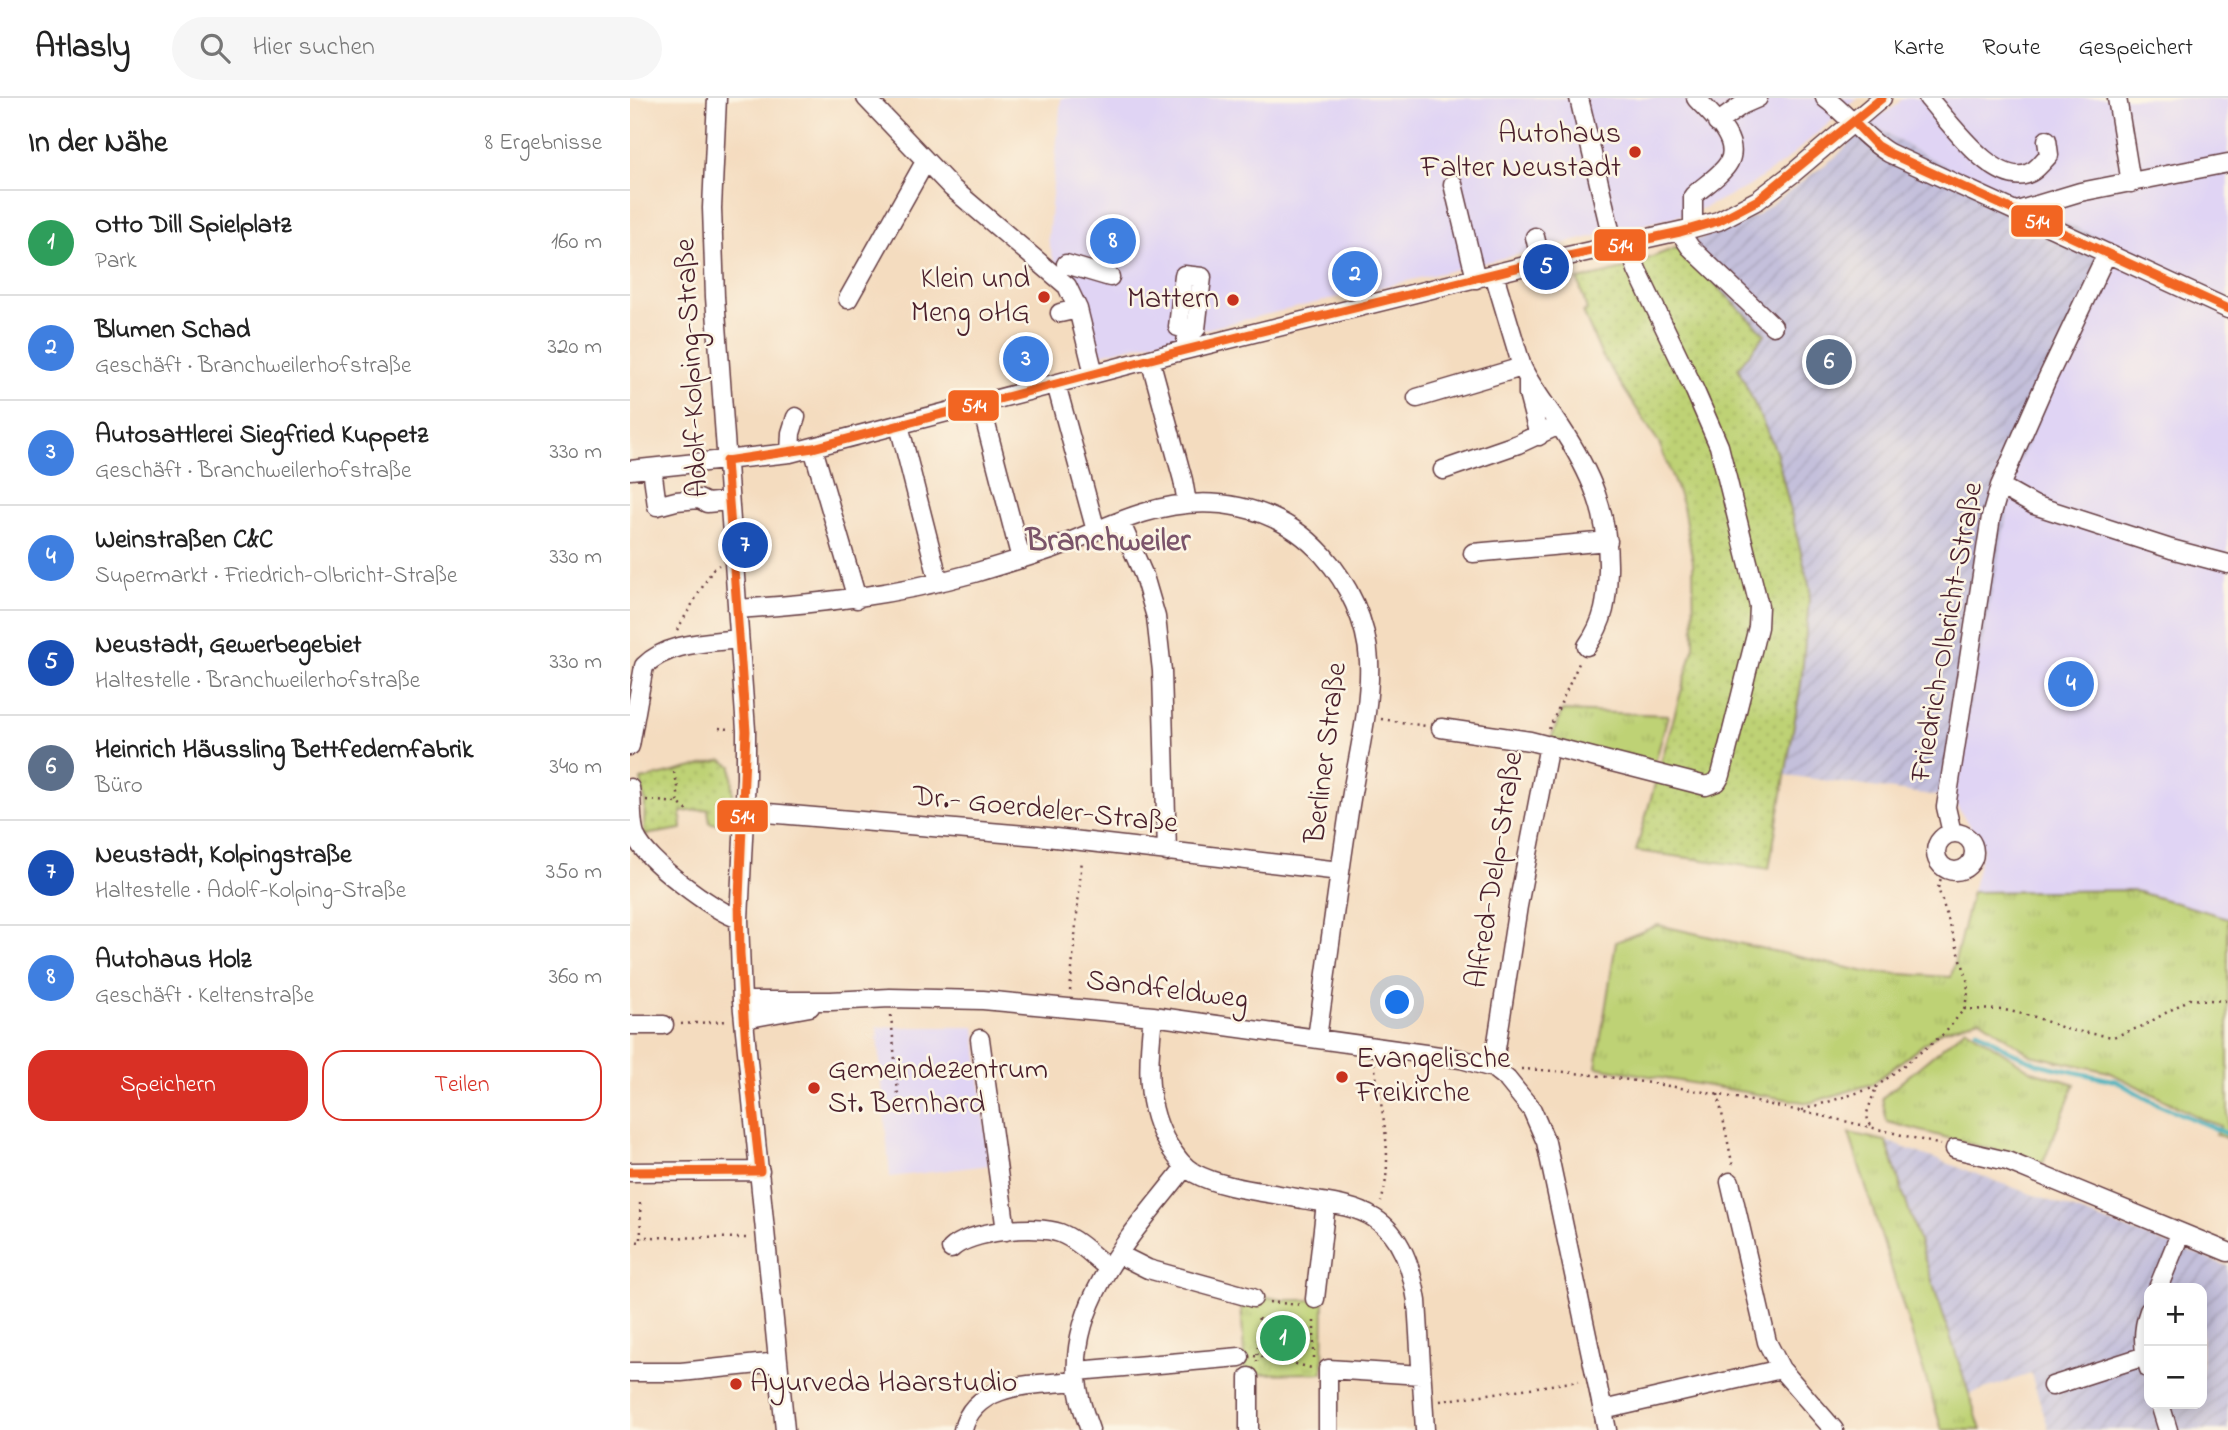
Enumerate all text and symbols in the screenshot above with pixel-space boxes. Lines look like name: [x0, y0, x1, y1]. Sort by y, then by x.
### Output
search box: [172, 17, 662, 80]
text: Atlasly: [35, 24, 130, 72]
icon: search: [196, 29, 234, 67]
text: Hier suchen: [252, 29, 375, 67]
text: Karte: [1893, 31, 1944, 66]
text: Route: [1982, 31, 2041, 66]
text: Gespeichert: [2079, 31, 2193, 66]
place label: Autohaus Falter Neustadt: [1420, 113, 1621, 191]
text: In der Nähe: [28, 122, 168, 166]
text: 8 Ergebnisse: [485, 127, 602, 160]
marker: Autohaus Falter Neustadt: [1627, 144, 1643, 160]
line badge: 514: [2010, 204, 2064, 238]
text: Otto Dill Spielplatz: [95, 207, 292, 245]
text: 514: [2025, 210, 2050, 237]
pin: 8: [1090, 215, 1136, 267]
text: 1: [47, 226, 55, 259]
text: 160 m: [551, 226, 602, 259]
line badge: 514: [1593, 228, 1647, 262]
text: 514: [1608, 234, 1633, 261]
street label: Adolf-Kolping-Straße: [664, 237, 722, 499]
pin: 5: [1523, 241, 1569, 293]
text: Park: [95, 245, 137, 278]
pin: 2: [1332, 248, 1378, 300]
place label: Klein und Meng oHG: [911, 258, 1030, 336]
place label: Mattern: [1127, 278, 1219, 322]
marker: Klein und Meng oHG: [1036, 289, 1052, 305]
marker: Mattern: [1225, 292, 1241, 308]
text: Blumen Schad: [95, 312, 250, 350]
text: 2: [45, 331, 57, 364]
text: 320 m: [548, 331, 602, 364]
pin: 3: [1003, 333, 1049, 385]
pin: 6: [1806, 336, 1852, 388]
text: Geschäft · Branchweilerhofstraße: [95, 350, 411, 383]
line badge: 514: [947, 389, 1000, 422]
text: 514: [962, 394, 987, 421]
text: Autosattlerei Siegfried Kuppetz: [95, 417, 428, 455]
text: 3: [46, 436, 56, 469]
text: 330 m: [549, 436, 602, 469]
text: Geschäft · Branchweilerhofstraße: [95, 455, 411, 488]
street label: Friedrich-Olbricht-Straße: [1900, 478, 1996, 786]
pin: 7: [722, 519, 768, 571]
district label: Branchweiler: [1024, 519, 1191, 566]
text: Weinstraßen C&C: [95, 522, 273, 560]
text: 4: [46, 541, 56, 574]
text: 330 m: [549, 541, 602, 574]
text: Supermarkt · Friedrich-Olbricht-Straße: [95, 560, 457, 593]
text: Neustadt, Gewerbegebiet: [95, 627, 362, 665]
text: 5: [44, 646, 58, 679]
text: 330 m: [549, 646, 602, 679]
pin: 4: [2048, 658, 2094, 710]
street label: Berliner Straße: [1294, 659, 1360, 847]
text: Haltestelle · Branchweilerhofstraße: [95, 665, 420, 698]
text: Heinrich Häussling Bettfedernfabrik: [95, 732, 473, 770]
street label: Alfred-Delp-Straße: [1456, 748, 1537, 992]
text: 6: [46, 751, 56, 784]
text: 340 m: [549, 751, 602, 784]
text: Büro: [95, 770, 143, 803]
street label: Dr.- Goerdeler-Straße: [909, 775, 1180, 847]
line badge: 514: [716, 799, 769, 833]
text: 514: [730, 805, 755, 832]
text: Neustadt, Kolpingstraße: [95, 837, 352, 875]
text: 7: [46, 856, 56, 889]
text: 350 m: [546, 856, 602, 889]
text: Haltestelle · Adolf-Kolping-Straße: [95, 875, 406, 908]
text: Autohaus Holz: [95, 942, 251, 980]
street label: Sandfeldweg: [1083, 959, 1251, 1023]
text: 8: [47, 961, 55, 994]
text: 360 m: [549, 961, 602, 994]
text: Geschäft · Keltenstraße: [95, 980, 314, 1013]
your location: [1380, 985, 1414, 1019]
place label: Evangelische Freikirche: [1355, 1038, 1511, 1116]
place label: Gemeindezentrum St. Bernhard: [828, 1049, 1048, 1127]
button: Speichern: [28, 1050, 308, 1121]
button: Teilen: [322, 1050, 602, 1121]
marker: Evangelische Freikirche: [1334, 1069, 1350, 1085]
marker: Gemeindezentrum St. Bernhard: [806, 1080, 822, 1096]
map controls: [2144, 1283, 2207, 1409]
button: +: [2144, 1283, 2207, 1346]
pin: 1: [1260, 1312, 1306, 1364]
button: −: [2144, 1346, 2207, 1409]
place label: Ayurveda Haarstudio: [750, 1362, 1017, 1406]
marker: Ayurveda Haarstudio: [728, 1376, 744, 1392]

